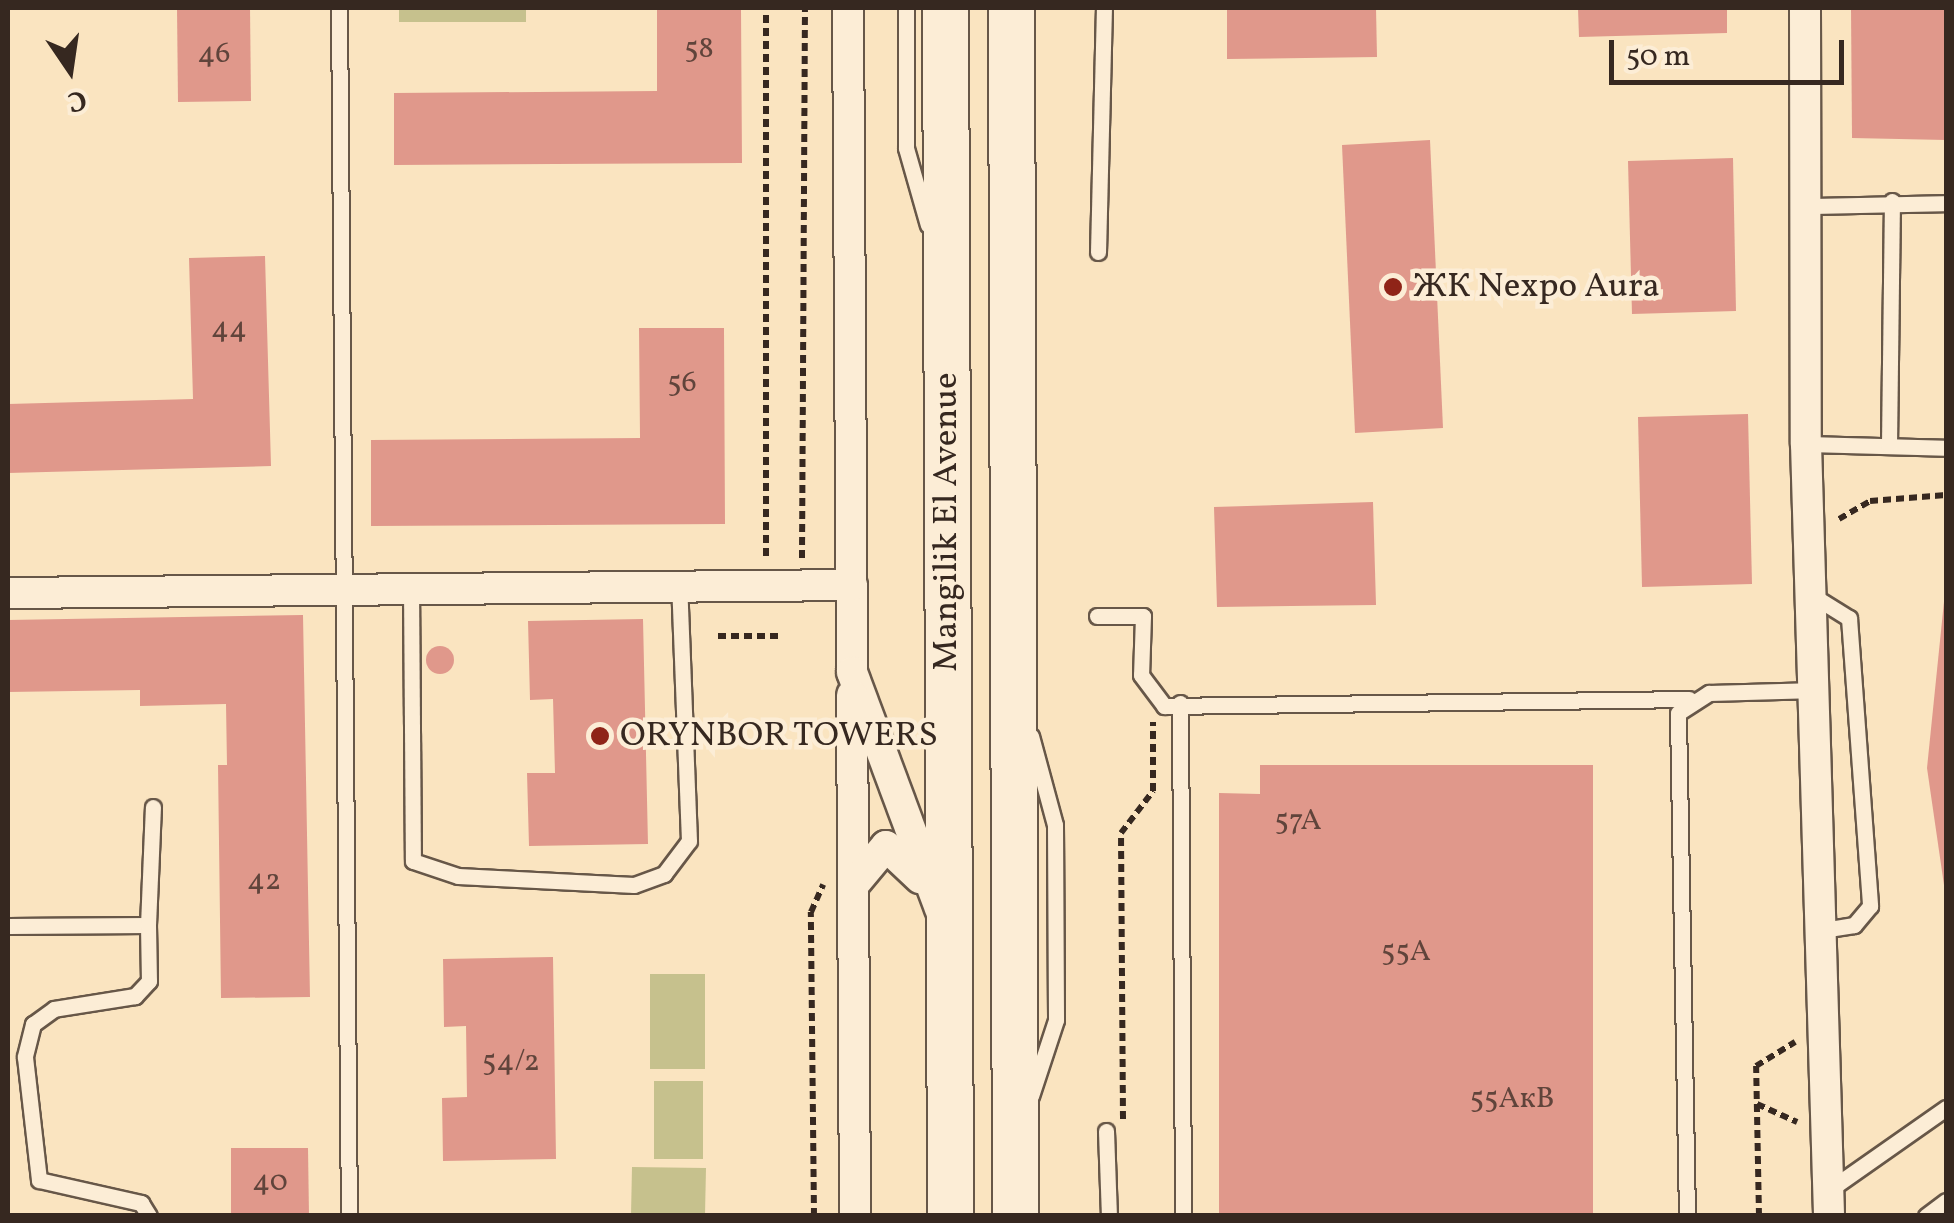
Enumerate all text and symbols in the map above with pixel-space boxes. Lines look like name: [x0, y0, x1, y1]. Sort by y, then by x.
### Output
north arrow: [20, 20, 120, 120]
scale bar: [1614, 20, 1849, 82]
house number: 58: [684, 31, 714, 67]
house number: 46: [198, 36, 230, 72]
text: 50 m: [1626, 36, 1690, 78]
text: С: [64, 79, 90, 121]
place label: ЖК Nexpo Aura: [1413, 266, 1660, 308]
marker: ЖК Nexpo Aura: [1382, 276, 1404, 298]
house number: 44: [211, 311, 247, 347]
house number: 56: [667, 365, 697, 401]
street label: Mangilik El Avenue: [926, 372, 968, 672]
place label: ORYNBOR TOWERS: [620, 715, 939, 757]
marker: ORYNBOR TOWERS: [589, 725, 611, 747]
house number: 57А: [1274, 803, 1322, 839]
house number: 42: [247, 863, 281, 899]
house number: 55А: [1381, 934, 1431, 970]
house number: 54/2: [482, 1044, 540, 1080]
house number: 55АкB: [1470, 1081, 1554, 1117]
house number: 40: [252, 1164, 288, 1200]

